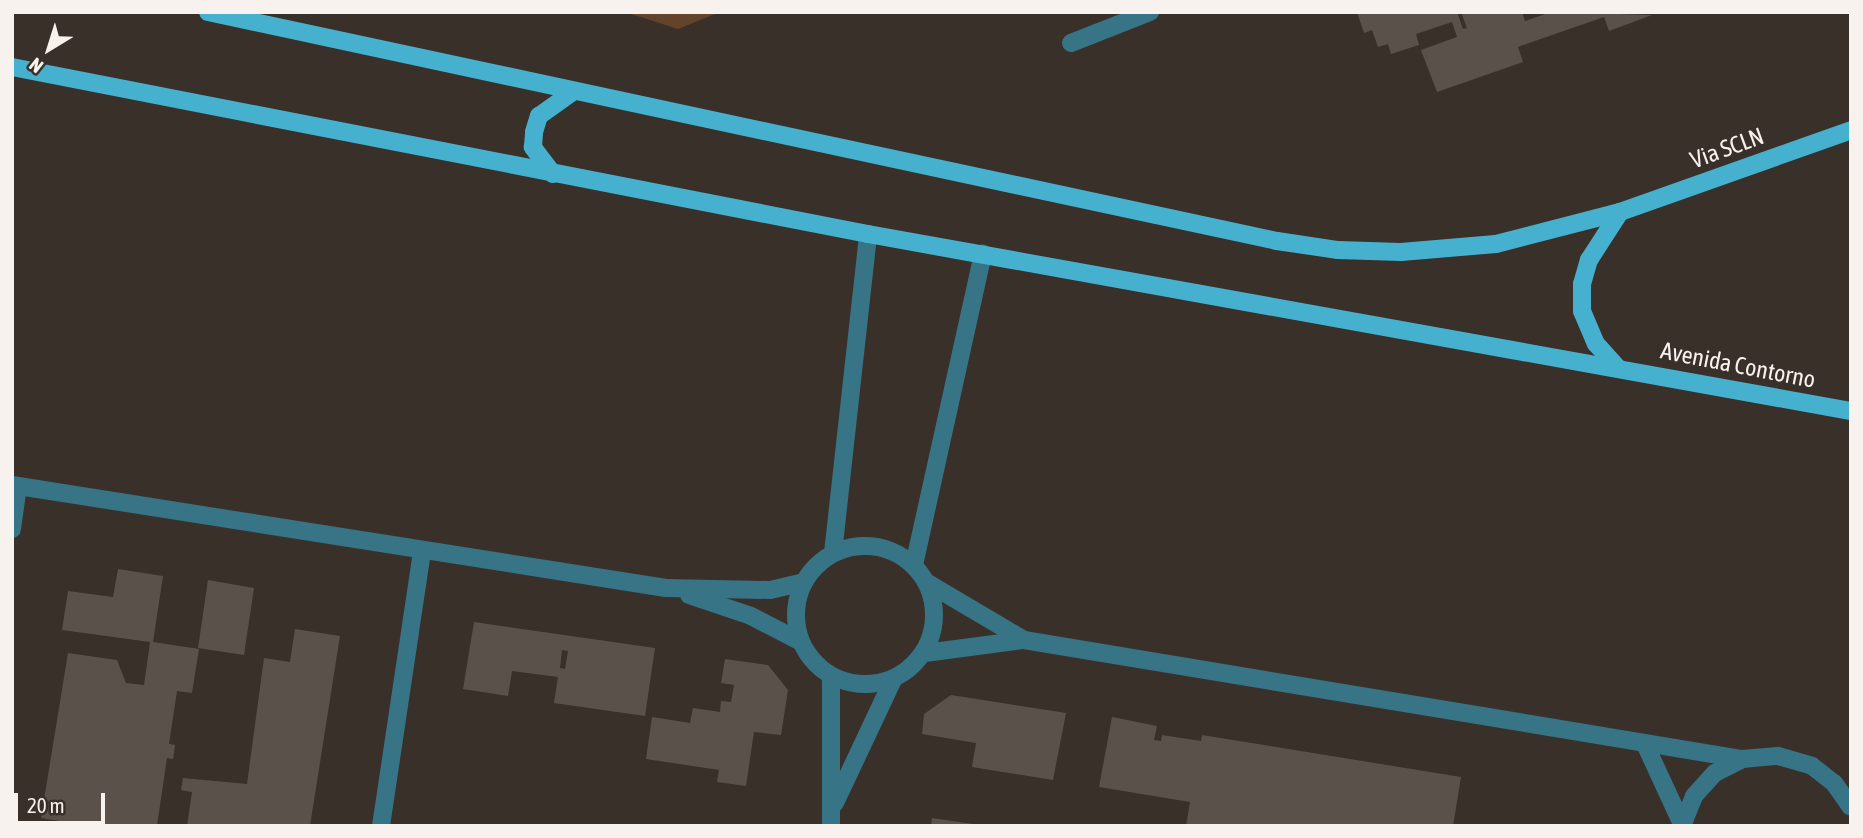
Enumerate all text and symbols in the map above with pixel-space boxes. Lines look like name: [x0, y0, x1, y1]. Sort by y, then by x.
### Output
north arrow: [14, 14, 84, 84]
text: N: [25, 53, 47, 78]
street label: Via SCLN: [1686, 121, 1768, 175]
street label: Avenida Contorno: [1658, 336, 1818, 394]
scale bar: [18, 778, 108, 822]
text: 20 m: [27, 793, 65, 817]

